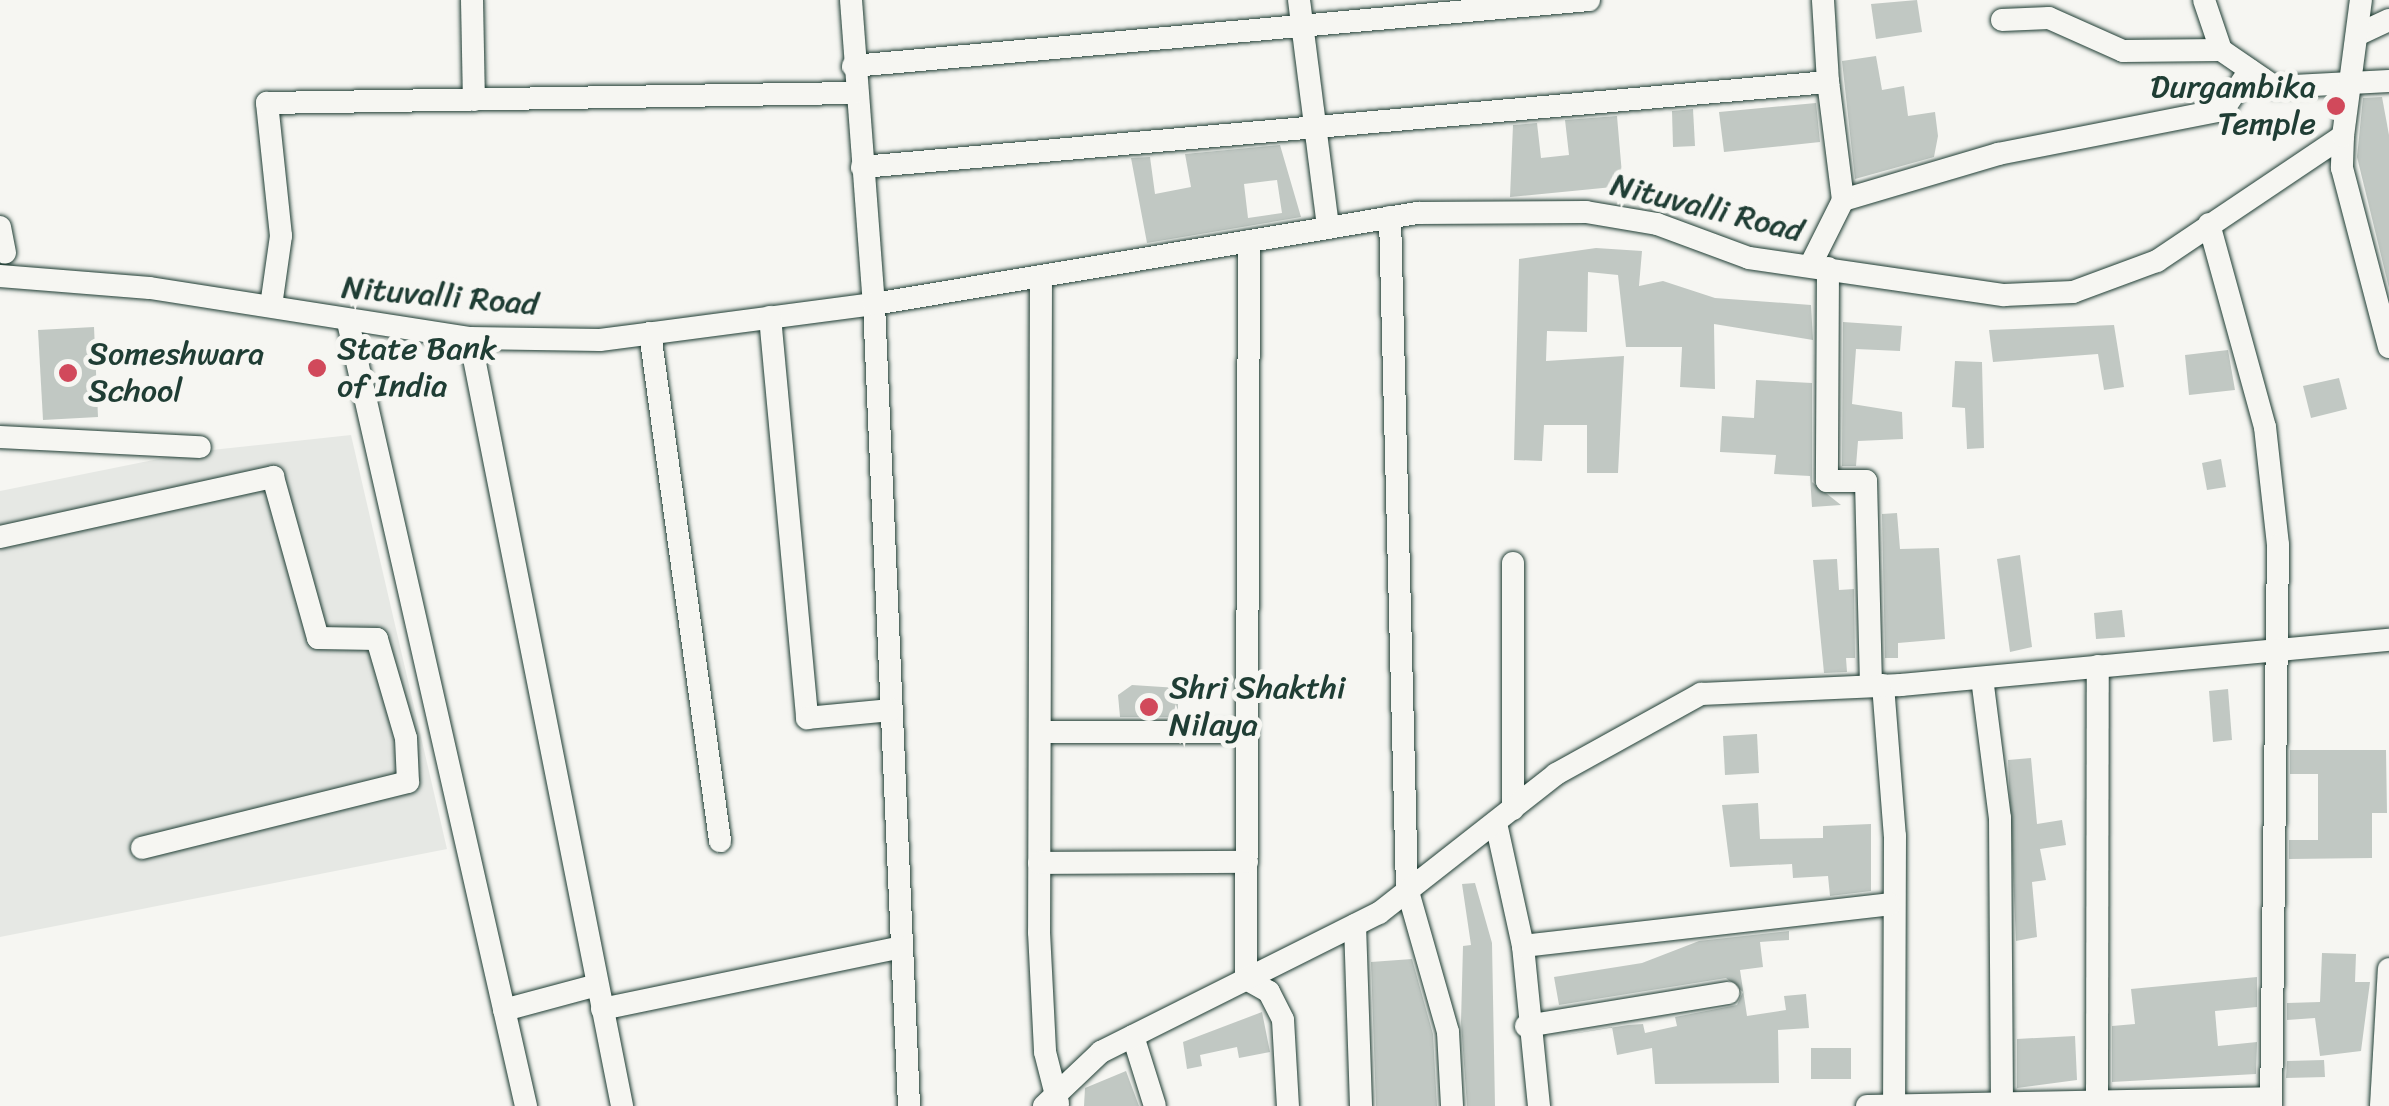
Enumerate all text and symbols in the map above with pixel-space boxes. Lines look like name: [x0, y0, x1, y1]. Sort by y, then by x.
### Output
place label: Durgambika Temple: [2150, 69, 2316, 144]
marker: Durgambika Temple: [2325, 95, 2347, 117]
street label: Nituvalli Road: [1607, 166, 1807, 250]
street label: Nituvalli Road: [340, 268, 540, 324]
place label: State Bank of India: [337, 331, 496, 406]
place label: Someshwara School: [88, 336, 264, 411]
marker: State Bank of India: [306, 357, 328, 379]
marker: Someshwara School: [57, 362, 79, 384]
place label: Shri Shakthi Nilaya: [1169, 670, 1345, 745]
marker: Shri Shakthi Nilaya: [1138, 696, 1160, 718]

